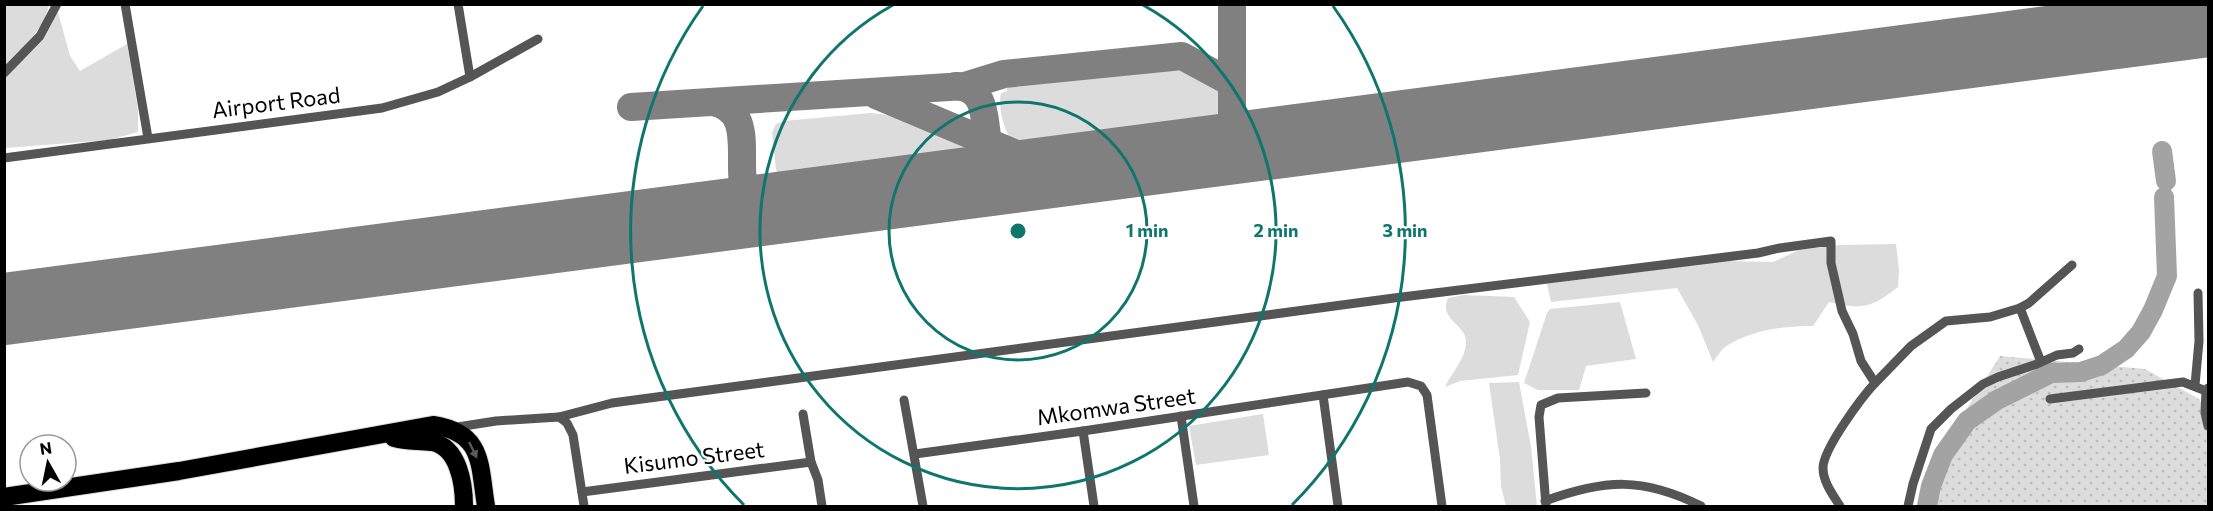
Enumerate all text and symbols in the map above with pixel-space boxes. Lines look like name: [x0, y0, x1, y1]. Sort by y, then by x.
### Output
street label: Airport Road: [210, 81, 342, 123]
text: 1 min: [1126, 219, 1168, 241]
text: 2 min: [1254, 219, 1298, 241]
text: 3 min: [1382, 219, 1428, 241]
centre of rings: [1008, 221, 1028, 241]
street label: Mkomwa Street: [1035, 382, 1197, 430]
north arrow: [18, 433, 78, 493]
street label: Kisumo Street: [622, 435, 766, 479]
text: N: [38, 437, 53, 458]
one-way arrow: [469, 441, 478, 458]

